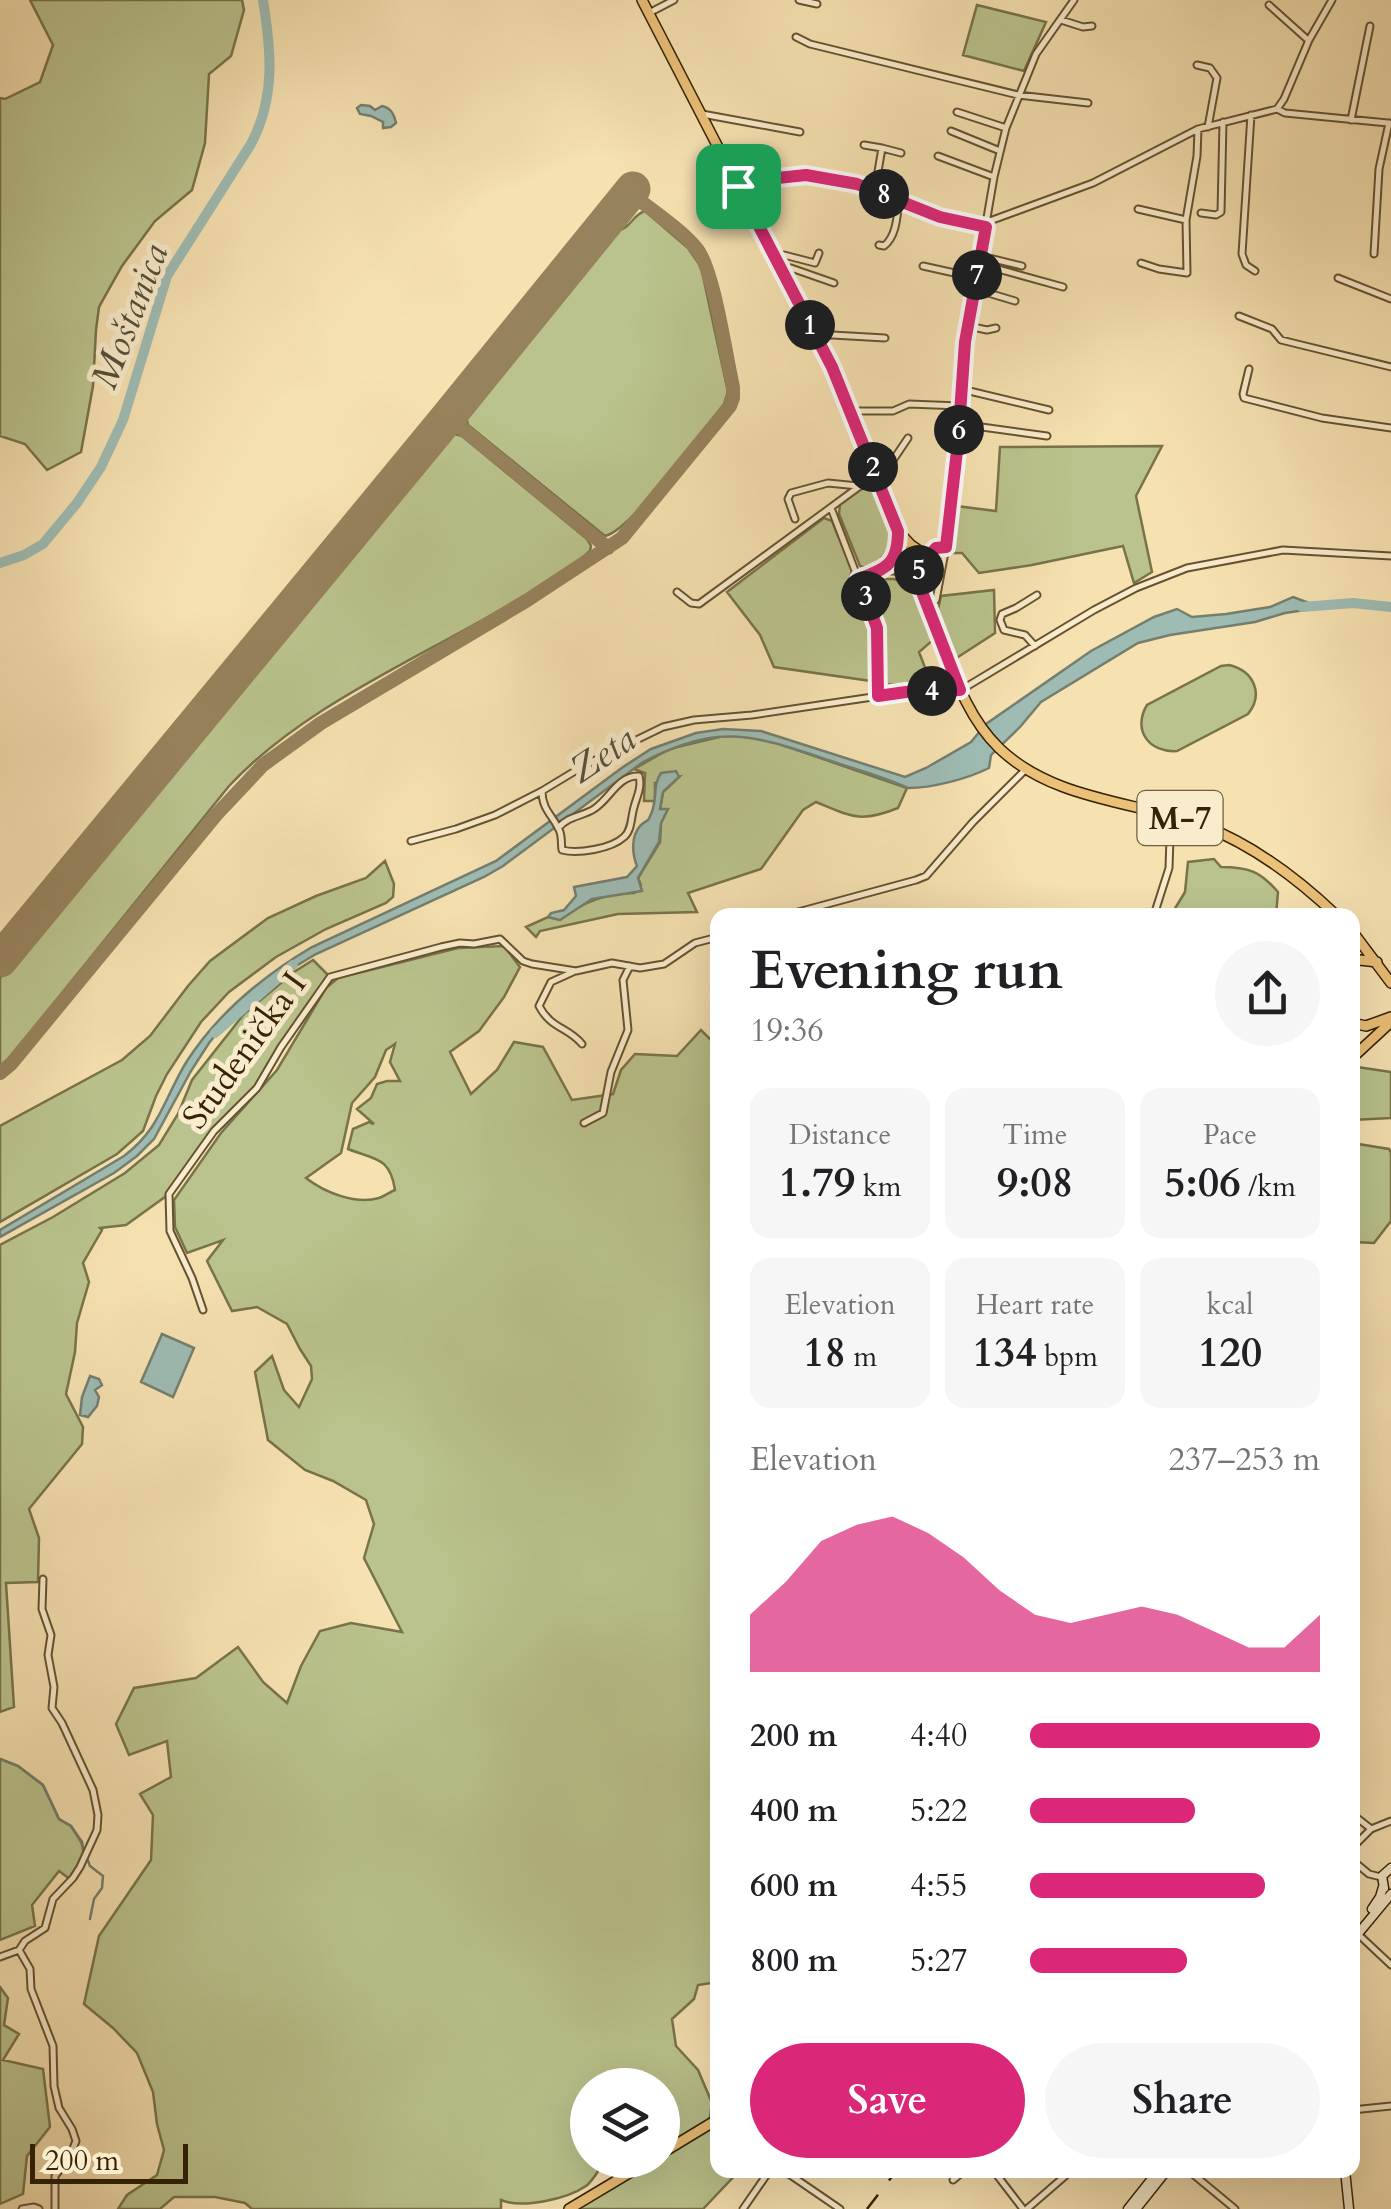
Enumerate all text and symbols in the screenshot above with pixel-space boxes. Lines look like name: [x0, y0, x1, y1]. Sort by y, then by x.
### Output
pin: [696, 144, 781, 229]
icon: arrive: [711, 159, 766, 214]
pin: 8: [859, 169, 909, 219]
text: 8: [877, 175, 891, 213]
water label: Moštanica: [78, 236, 181, 397]
pin: 7: [952, 250, 1002, 300]
text: 7: [970, 256, 984, 294]
pin: 1: [785, 300, 835, 350]
text: 1: [803, 306, 817, 344]
pin: 6: [934, 405, 984, 455]
text: 6: [952, 411, 966, 449]
pin: 2: [848, 442, 898, 492]
text: 2: [866, 448, 880, 486]
pin: 5: [894, 545, 944, 595]
text: 5: [912, 551, 926, 589]
pin: 3: [841, 571, 891, 621]
text: 3: [859, 577, 873, 615]
pin: 4: [907, 666, 957, 716]
text: 4: [925, 672, 939, 710]
water label: Zeta: [559, 714, 646, 796]
road number: M-7: [1138, 791, 1222, 845]
text: Evening run: [750, 934, 1063, 1008]
button: share: [1215, 941, 1320, 1046]
street label: Studenička I: [172, 962, 318, 1139]
text: 19:36: [750, 1009, 824, 1053]
text: Distance: [789, 1116, 891, 1154]
text: Time: [1003, 1116, 1067, 1154]
text: Pace: [1203, 1116, 1257, 1154]
text: 1.79: [779, 1154, 855, 1211]
text: 9:08: [997, 1154, 1073, 1211]
text: 5:06: [1164, 1154, 1241, 1211]
text: km: [855, 1168, 901, 1206]
text: /km: [1241, 1168, 1296, 1206]
text: Elevation: [784, 1286, 896, 1324]
text: Heart rate: [976, 1286, 1094, 1324]
text: kcal: [1207, 1286, 1253, 1324]
text: 18: [803, 1324, 846, 1381]
text: 134: [972, 1324, 1037, 1381]
text: 120: [1198, 1324, 1262, 1381]
text: m: [846, 1338, 877, 1376]
text: bpm: [1037, 1338, 1098, 1376]
text: Elevation: [750, 1438, 877, 1482]
text: 237–253 m: [1168, 1438, 1320, 1482]
text: 200 m: [750, 1714, 837, 1758]
text: 4:40: [910, 1714, 967, 1758]
text: 400 m: [750, 1789, 837, 1833]
text: 5:22: [910, 1789, 967, 1833]
text: 600 m: [750, 1864, 837, 1908]
text: 4:55: [910, 1864, 967, 1908]
text: 800 m: [750, 1939, 837, 1983]
text: 5:27: [910, 1939, 967, 1983]
button: Save: [750, 2043, 1025, 2158]
button: Share: [1045, 2043, 1320, 2158]
map controls: [570, 2068, 680, 2178]
button: layers: [570, 2068, 680, 2178]
scale bar: [30, 2139, 188, 2184]
text: 200 m: [45, 2142, 119, 2180]

